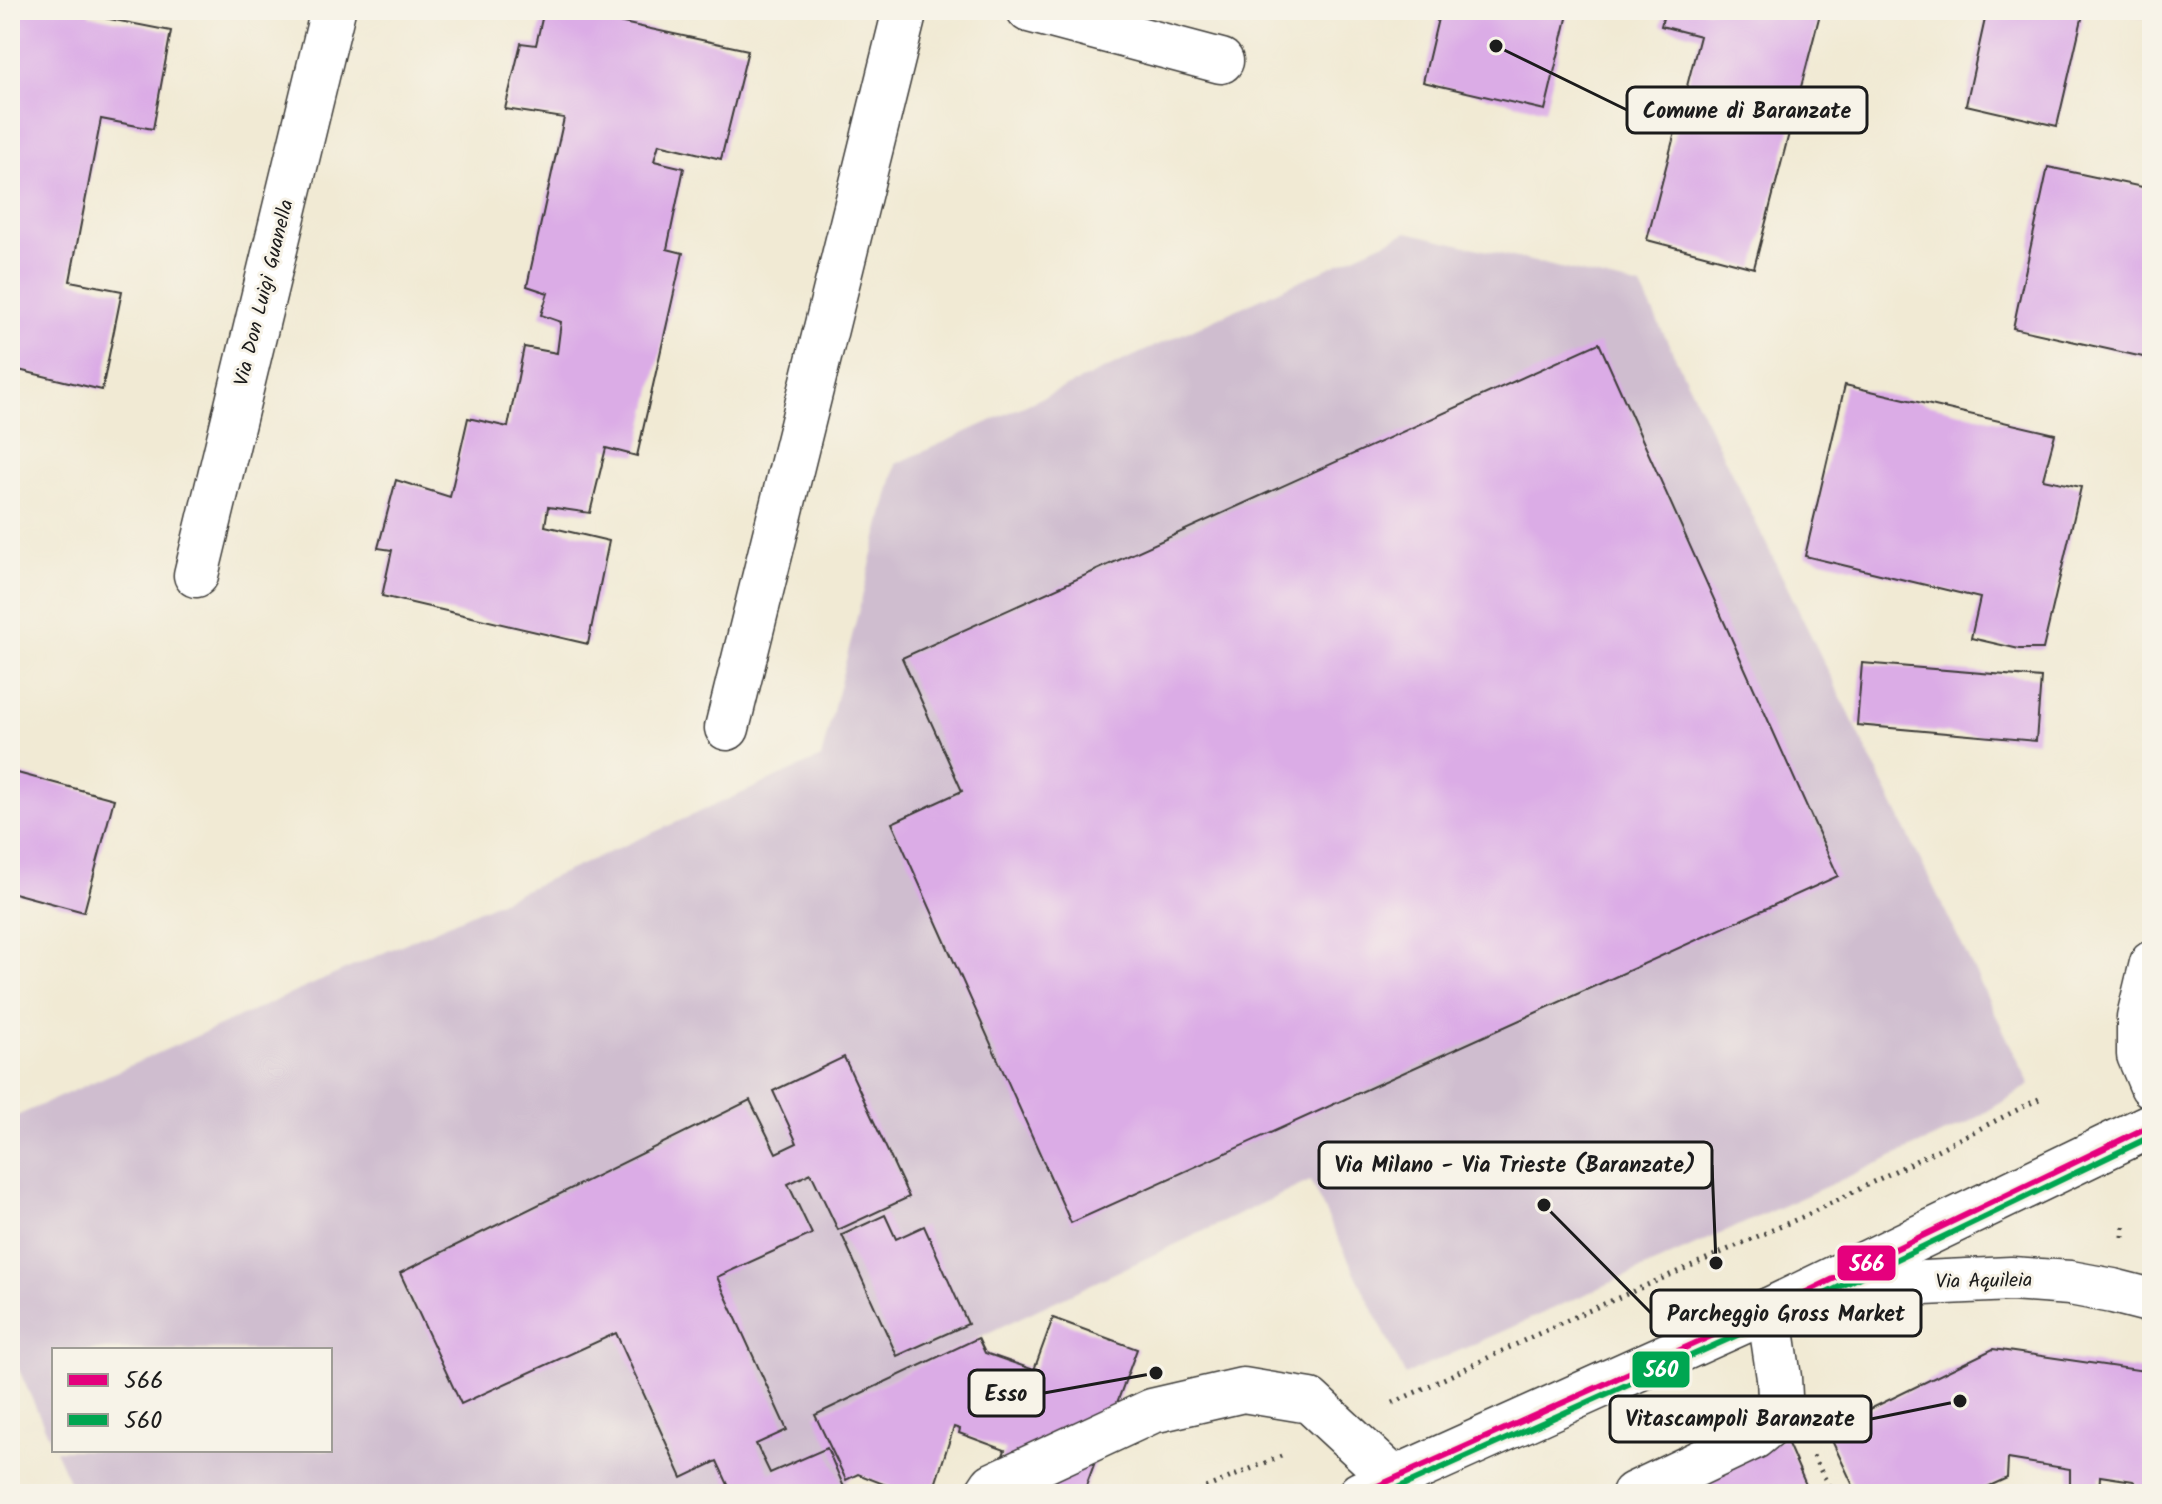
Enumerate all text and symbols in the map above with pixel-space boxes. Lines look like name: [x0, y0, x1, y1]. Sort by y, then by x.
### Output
callout: Comune di Baranzate: [1627, 87, 1867, 133]
text: Comune di Baranzate: [1643, 95, 1852, 130]
street label: Via Don Luigi Guanella: [226, 196, 304, 390]
callout: Via Milano - Via Trieste (Baranzate): [1319, 1142, 1712, 1188]
text: Via Milano - Via Trieste (Baranzate): [1334, 1149, 1696, 1184]
line badge: 566: [1836, 1244, 1897, 1282]
text: 566: [1849, 1248, 1885, 1283]
street label: Via Aquileia: [1935, 1265, 2033, 1299]
callout: Parcheggio Gross Market: [1651, 1290, 1921, 1336]
text: Parcheggio Gross Market: [1667, 1298, 1906, 1333]
legend: [52, 1348, 332, 1452]
line badge: 560: [1631, 1350, 1691, 1389]
text: 560: [1643, 1354, 1679, 1389]
text: 566: [124, 1362, 164, 1401]
callout: Esso: [969, 1370, 1044, 1416]
text: Esso: [985, 1378, 1027, 1413]
callout: Vitascampoli Baranzate: [1610, 1396, 1871, 1442]
text: 560: [124, 1402, 162, 1441]
text: Vitascampoli Baranzate: [1625, 1403, 1855, 1438]

